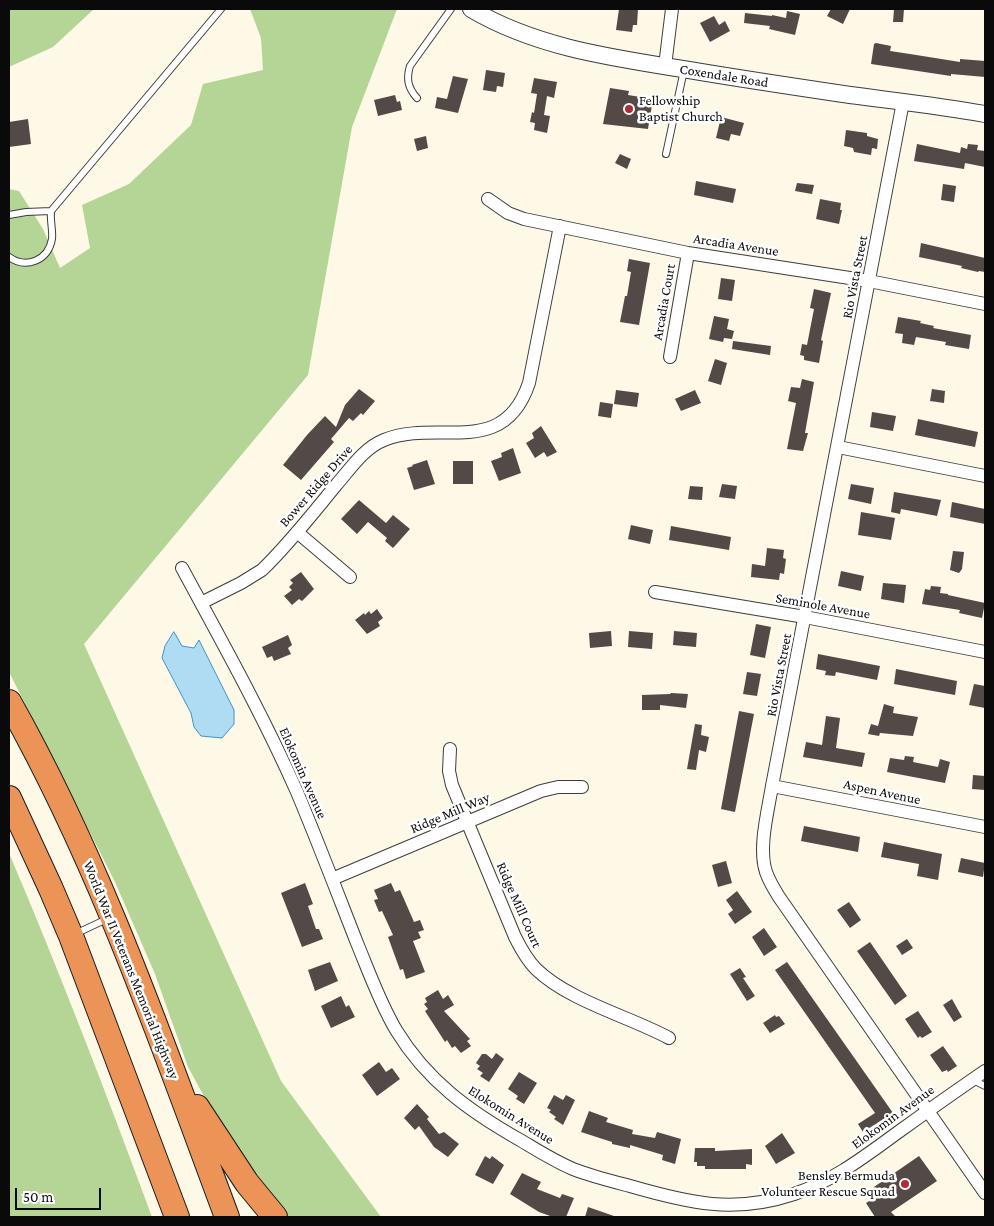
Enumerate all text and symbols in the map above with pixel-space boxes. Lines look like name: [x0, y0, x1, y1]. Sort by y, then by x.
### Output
street label: Coxendale Road: [678, 61, 770, 91]
place label: Fellowship Baptist Church: [639, 93, 723, 125]
marker: Fellowship Baptist Church: [623, 103, 635, 115]
street label: Arcadia Avenue: [692, 230, 780, 260]
street label: Rio Vista Street: [839, 234, 871, 320]
street label: Arcadia Court: [649, 263, 679, 341]
street label: Bower Ridge Drive: [276, 442, 356, 530]
street label: Seminole Avenue: [774, 589, 872, 623]
street label: Rio Vista Street: [763, 632, 795, 718]
street label: Elokomin Avenue: [275, 725, 331, 821]
street label: Aspen Avenue: [842, 776, 922, 808]
street label: Ridge Mill Way: [408, 789, 492, 837]
street label: World War II Veterans Memorial Highway: [79, 858, 183, 1082]
street label: Ridge Mill Court: [493, 860, 545, 950]
street label: Elokomin Avenue: [848, 1081, 938, 1153]
street label: Elokomin Avenue: [465, 1082, 557, 1148]
place label: Bensley Bermuda Volunteer Rescue Squad: [761, 1168, 895, 1200]
scale bar: [18, 1178, 104, 1210]
marker: Bensley Bermuda Volunteer Rescue Squad: [899, 1178, 911, 1190]
text: 50 m: [23, 1189, 53, 1205]

